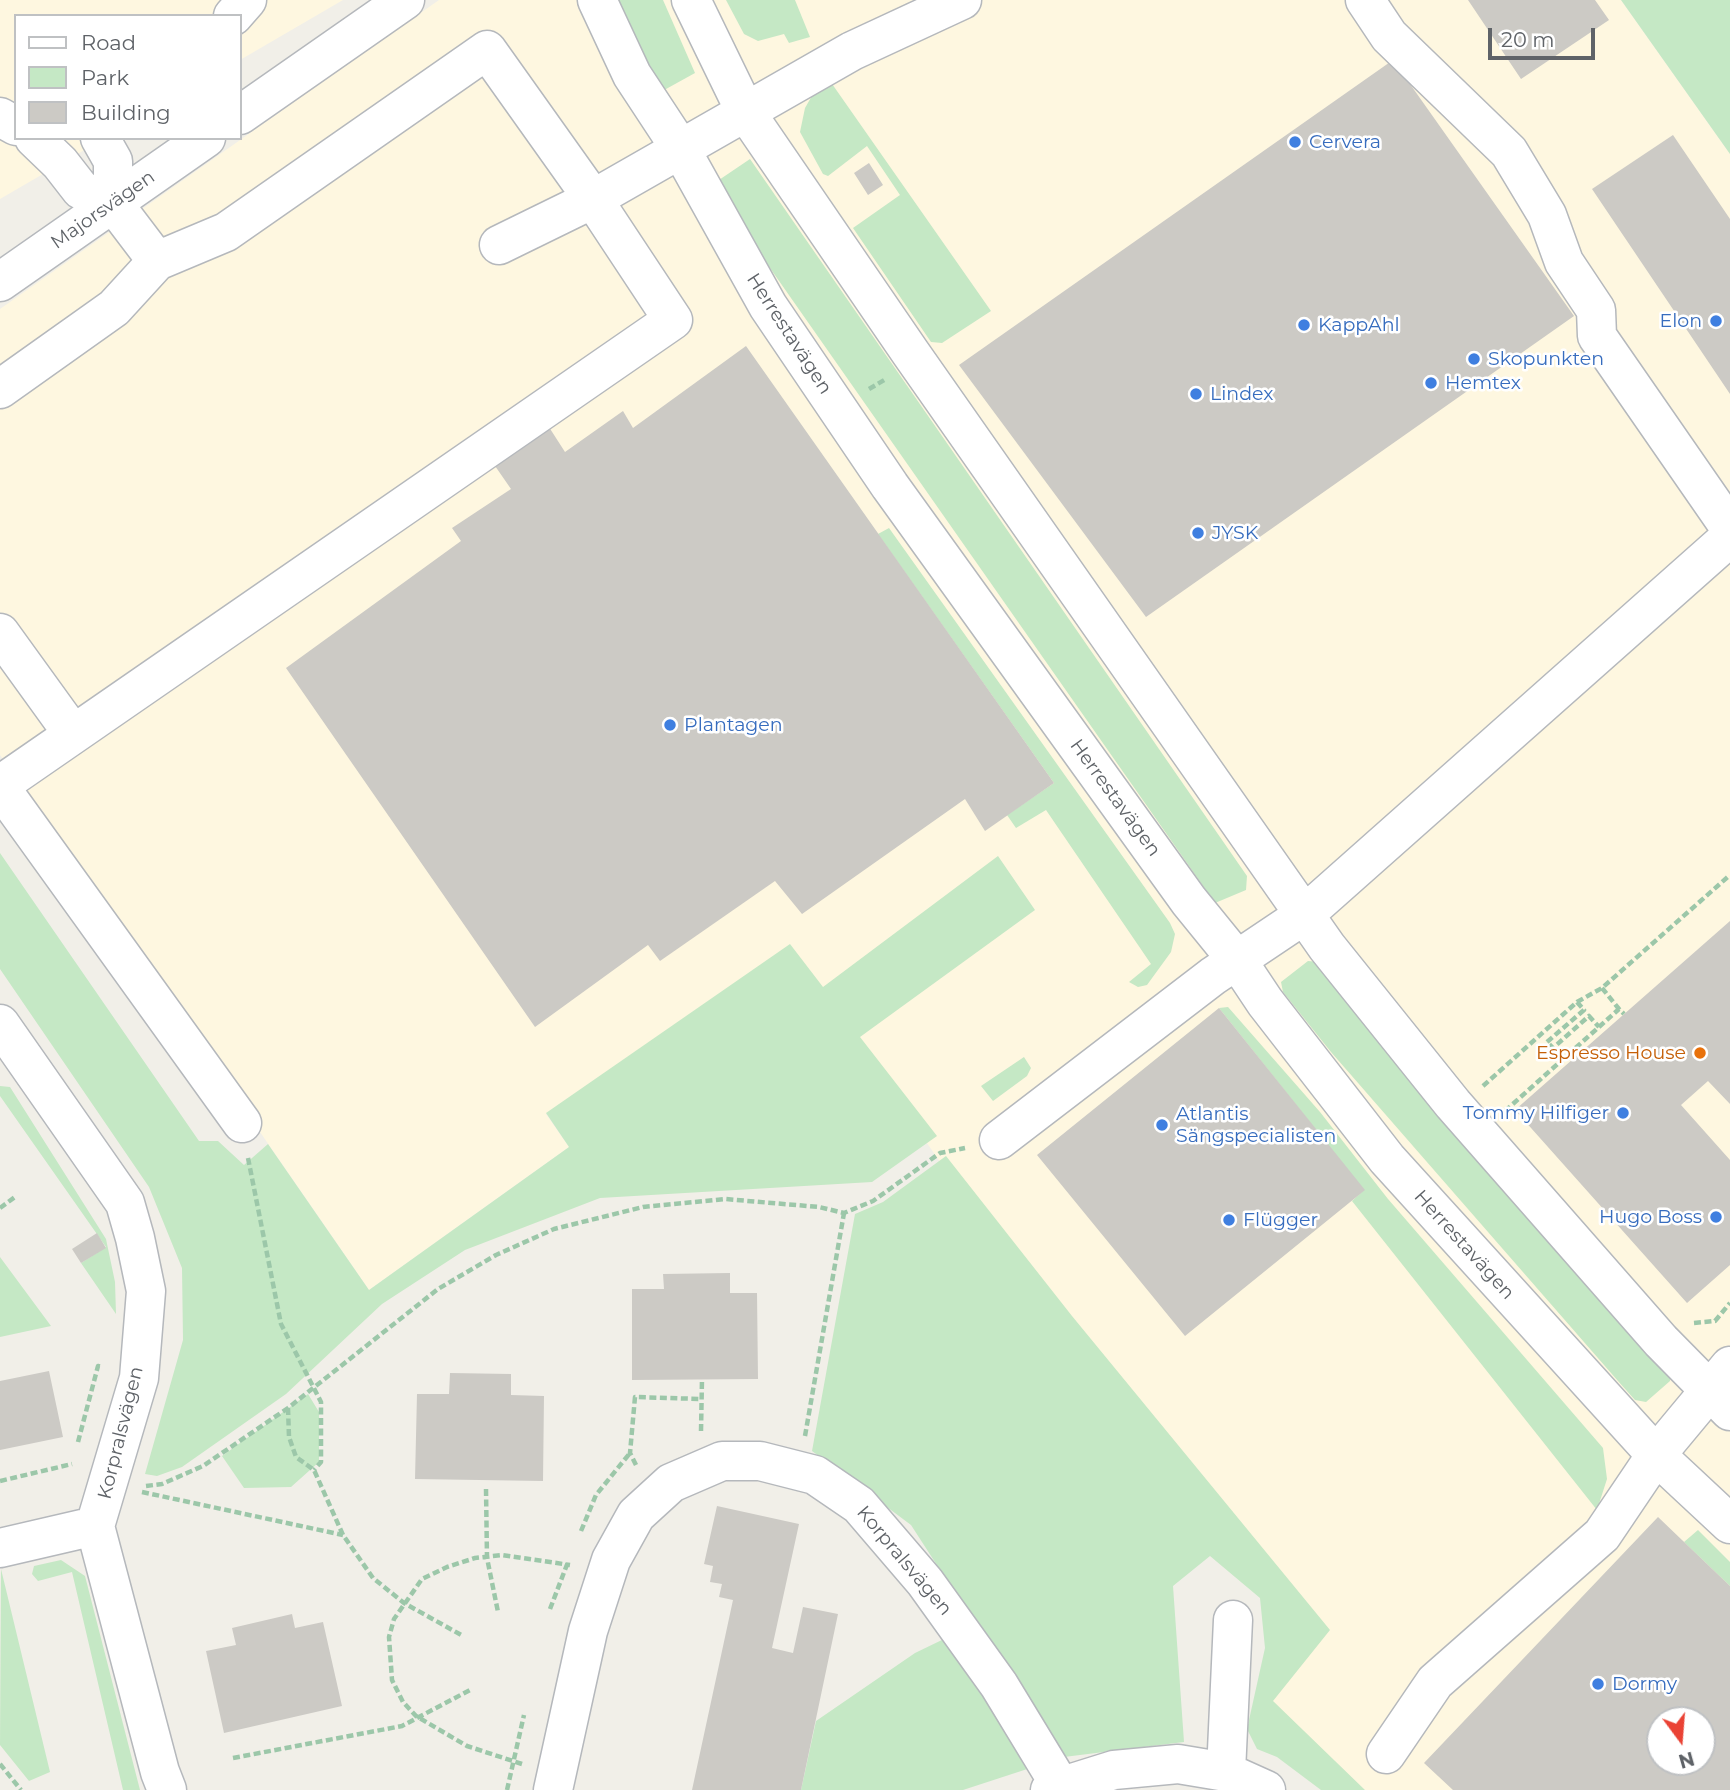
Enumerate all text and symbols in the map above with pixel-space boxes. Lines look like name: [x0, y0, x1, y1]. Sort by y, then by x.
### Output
legend: [14, 14, 242, 140]
scale bar: [1492, 14, 1599, 58]
text: 20 m: [1501, 27, 1555, 52]
text: Road: [81, 30, 136, 55]
text: Park: [81, 65, 129, 90]
text: Building: [81, 100, 171, 125]
place label: Cervera: [1309, 131, 1381, 153]
marker: Cervera: [1287, 134, 1303, 150]
street label: Majorsvägen: [47, 166, 159, 254]
street label: Herrestavägen: [741, 269, 837, 399]
place label: Elon: [1659, 310, 1702, 332]
marker: Elon: [1708, 313, 1724, 329]
place label: KappAhl: [1318, 314, 1400, 336]
marker: KappAhl: [1296, 317, 1312, 333]
place label: Skopunkten: [1488, 348, 1604, 370]
marker: Skopunkten: [1466, 351, 1482, 367]
place label: Hemtex: [1445, 372, 1521, 394]
marker: Hemtex: [1423, 375, 1439, 391]
place label: Lindex: [1210, 383, 1273, 405]
marker: Lindex: [1188, 386, 1204, 402]
place label: JYSK: [1212, 522, 1258, 544]
marker: JYSK: [1190, 525, 1206, 541]
place label: Plantagen: [684, 714, 783, 736]
marker: Plantagen: [662, 717, 678, 733]
street label: Herrestavägen: [1065, 735, 1165, 861]
place label: Espresso House: [1536, 1042, 1686, 1064]
marker: Espresso House: [1692, 1045, 1708, 1061]
place label: Tommy Hilfiger: [1463, 1102, 1609, 1124]
place label: Atlantis Sängspecialisten: [1176, 1103, 1336, 1147]
marker: Tommy Hilfiger: [1615, 1105, 1631, 1121]
marker: Atlantis Sängspecialisten: [1154, 1117, 1170, 1133]
street label: Herrestavägen: [1409, 1186, 1519, 1304]
place label: Hugo Boss: [1599, 1206, 1702, 1228]
place label: Flügger: [1243, 1209, 1318, 1231]
marker: Hugo Boss: [1708, 1209, 1724, 1225]
marker: Flügger: [1221, 1212, 1237, 1228]
street label: Korpralsvägen: [93, 1364, 149, 1502]
street label: Korpralsvägen: [852, 1502, 956, 1620]
place label: Dormy: [1612, 1673, 1677, 1695]
marker: Dormy: [1590, 1676, 1606, 1692]
north arrow: [1646, 1706, 1716, 1776]
text: N: [1676, 1747, 1697, 1773]

